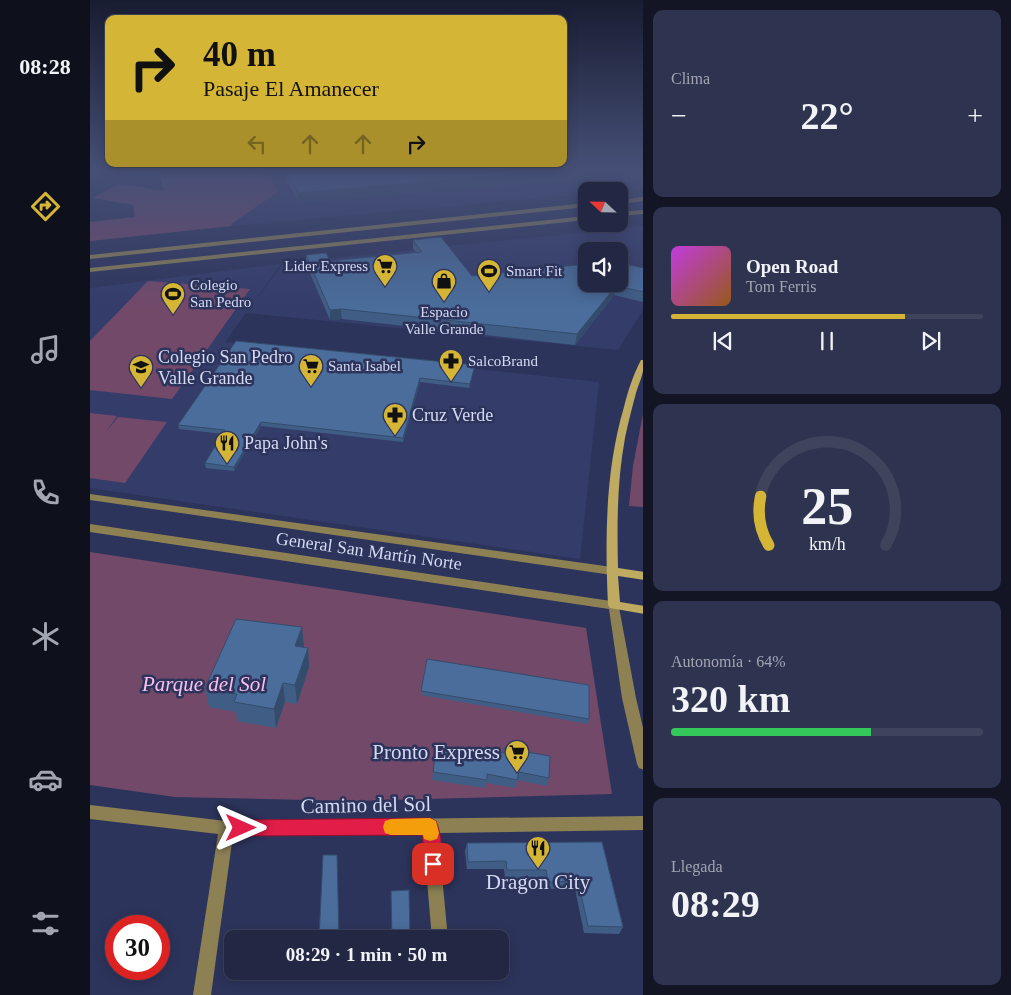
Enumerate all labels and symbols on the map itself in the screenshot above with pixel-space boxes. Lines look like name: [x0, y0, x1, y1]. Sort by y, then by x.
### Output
north arrow: [578, 182, 628, 232]
supermarket icon: Lider Express: [372, 253, 398, 287]
place label: Lider Express: [284, 258, 368, 274]
sports icon: Smart Fit: [476, 258, 502, 292]
place label: Smart Fit: [506, 263, 563, 279]
shop icon: Espacio Valle Grande: [431, 268, 457, 302]
place label: Colegio San Pedro: [190, 277, 251, 310]
sports icon: Colegio San Pedro: [160, 281, 186, 315]
place label: Espacio Valle Grande: [405, 304, 484, 337]
place label: Colegio San Pedro Valle Grande: [158, 347, 293, 388]
pharmacy icon: SalcoBrand: [438, 348, 464, 382]
supermarket icon: Santa Isabel: [298, 353, 324, 387]
place label: SalcoBrand: [468, 353, 538, 369]
school or university icon: Colegio San Pedro Valle Grande: [128, 354, 154, 388]
place label: Santa Isabel: [328, 358, 401, 374]
pharmacy icon: Cruz Verde: [382, 402, 408, 436]
place label: Cruz Verde: [412, 405, 493, 425]
restaurant icon: Papa John's: [214, 430, 240, 464]
place label: Papa John's: [244, 433, 328, 453]
street label: General San Martín Norte: [275, 528, 463, 574]
park label: Parque del Sol: [141, 672, 266, 696]
supermarket icon: Pronto Express: [504, 739, 530, 773]
place label: Pronto Express: [372, 740, 500, 764]
street label: Camino del Sol: [300, 792, 432, 818]
position arrow: [214, 801, 266, 853]
restaurant icon: Dragon City: [525, 835, 551, 869]
pin: [412, 843, 454, 885]
place label: Dragon City: [486, 870, 591, 894]
speed limit sign: 30: [105, 915, 170, 980]

